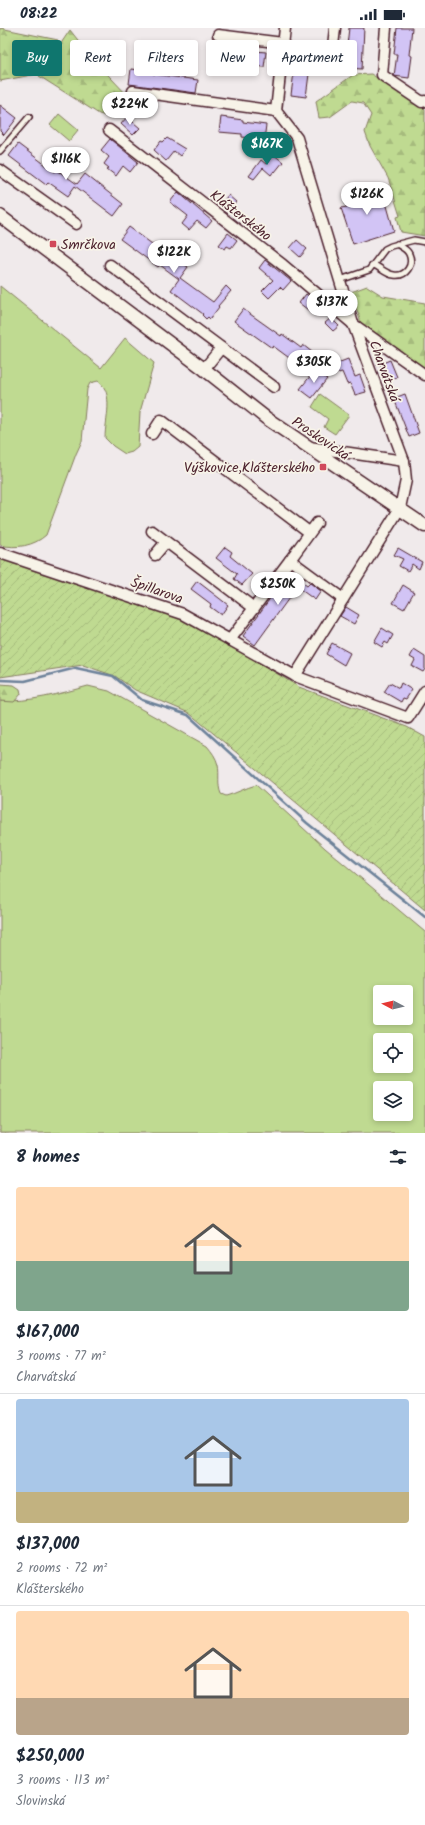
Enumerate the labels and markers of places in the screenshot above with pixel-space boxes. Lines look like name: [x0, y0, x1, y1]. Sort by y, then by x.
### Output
pin: $224K: [102, 92, 158, 126]
pin: $167K: [239, 132, 295, 166]
pin: $116K: [38, 147, 94, 181]
pin: $126K: [339, 182, 395, 216]
place label: Smrčkova: [61, 234, 116, 256]
marker: Smrčkova: [48, 239, 58, 249]
pin: $122K: [146, 240, 202, 274]
pin: $137K: [304, 290, 360, 324]
pin: $305K: [286, 350, 342, 384]
place label: Výškovice,Klášterského: [184, 457, 315, 479]
marker: Výškovice,Klášterského: [318, 462, 328, 472]
pin: $250K: [250, 572, 306, 606]

